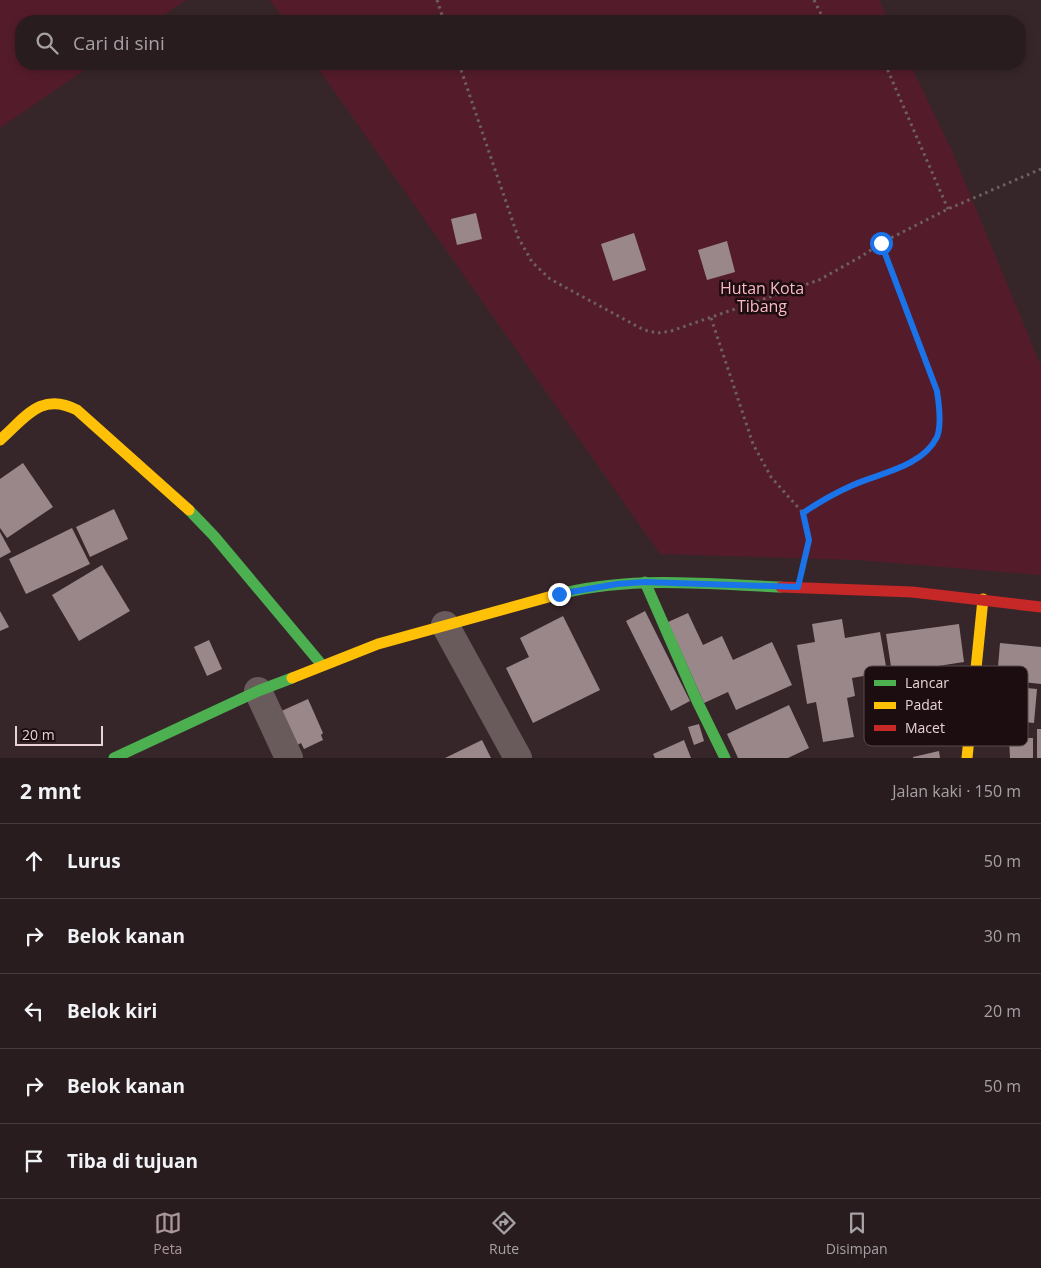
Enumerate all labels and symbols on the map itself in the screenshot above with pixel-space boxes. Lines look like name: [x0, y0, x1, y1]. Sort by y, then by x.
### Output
route start: [870, 232, 893, 255]
park label: Hutan Kota Tibang: [720, 277, 804, 317]
route end: [548, 583, 571, 606]
legend: [864, 666, 1028, 746]
text: Lancar: [905, 673, 949, 692]
text: Padat: [905, 695, 943, 714]
text: Macet: [905, 718, 945, 737]
scale bar: [15, 723, 102, 746]

